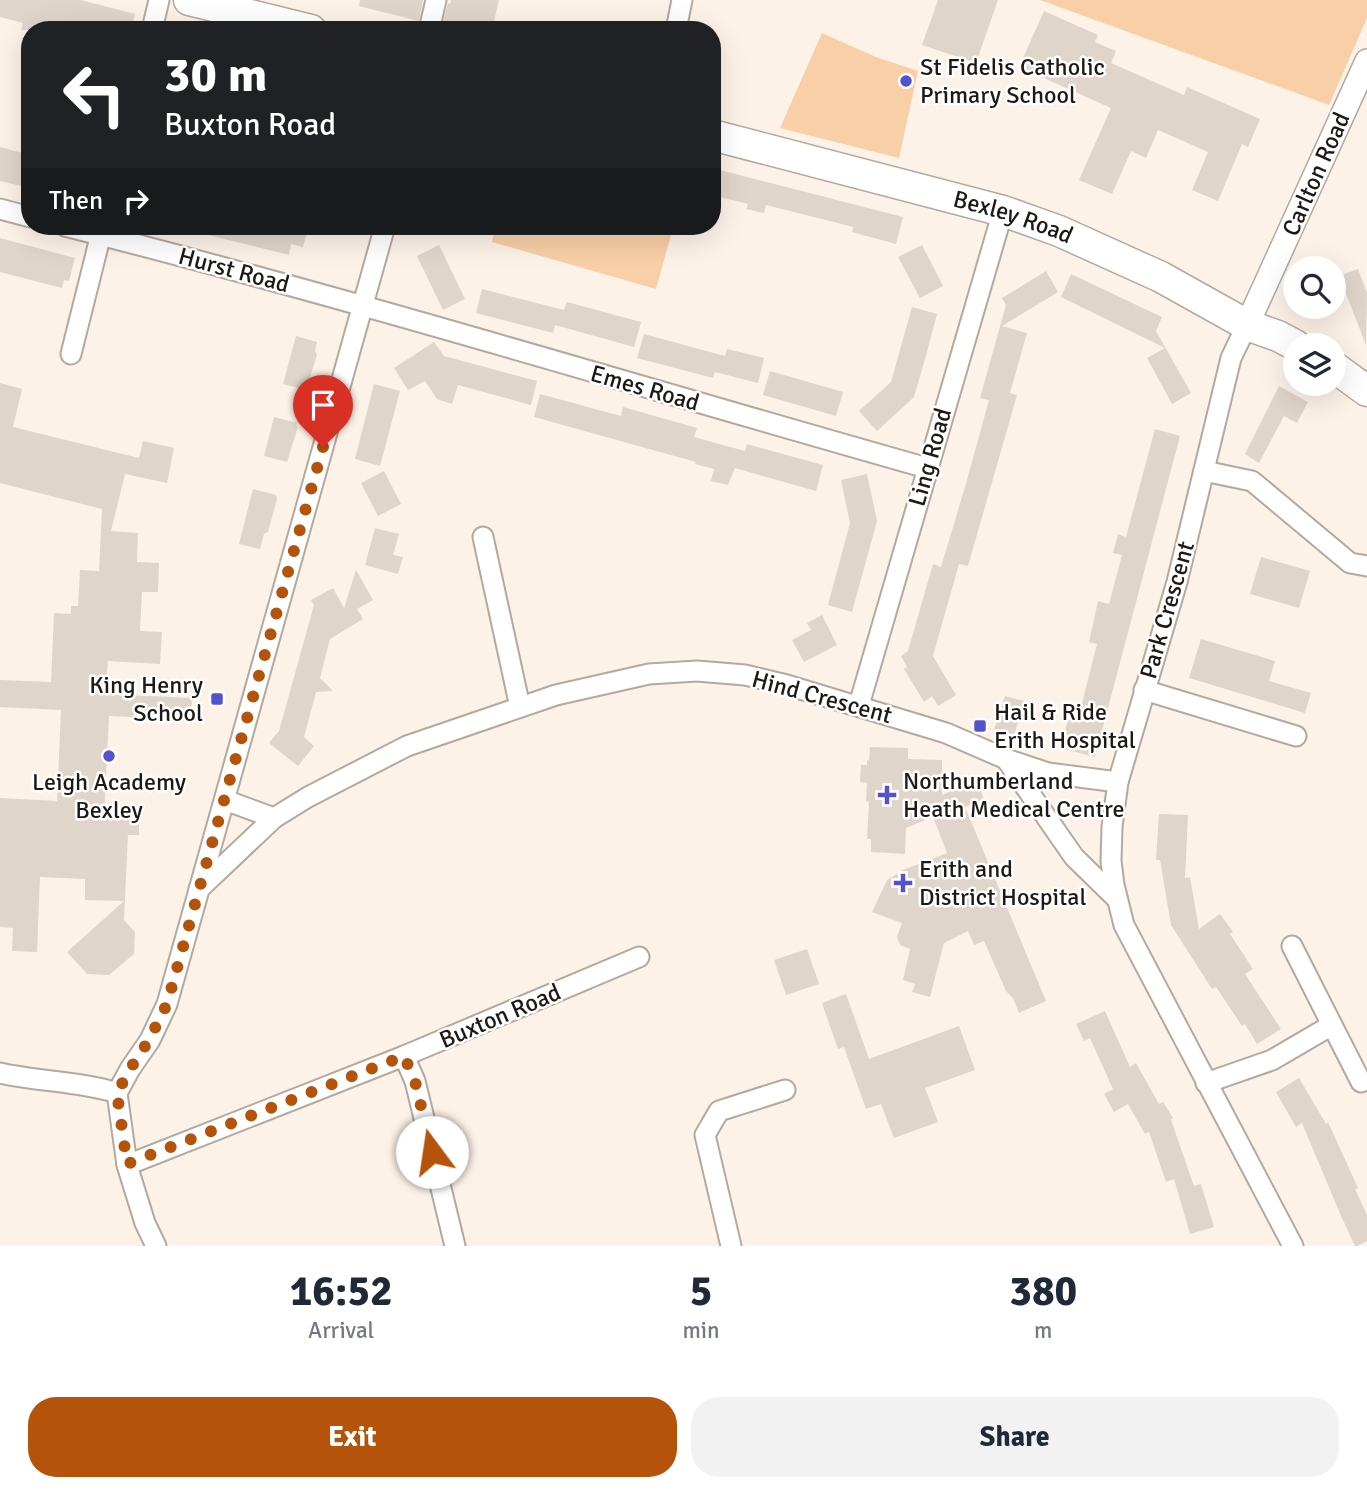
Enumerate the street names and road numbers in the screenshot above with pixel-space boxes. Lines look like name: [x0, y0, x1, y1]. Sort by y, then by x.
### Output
street label: Carlton Road: [1275, 107, 1357, 241]
street label: Bexley Road: [950, 184, 1078, 250]
street label: Hurst Road: [175, 241, 293, 299]
street label: Emes Road: [587, 358, 703, 418]
street label: Ling Road: [902, 404, 958, 510]
street label: Park Crescent: [1133, 538, 1201, 682]
street label: Hind Crescent: [749, 664, 895, 730]
street label: Buxton Road: [435, 977, 565, 1055]

